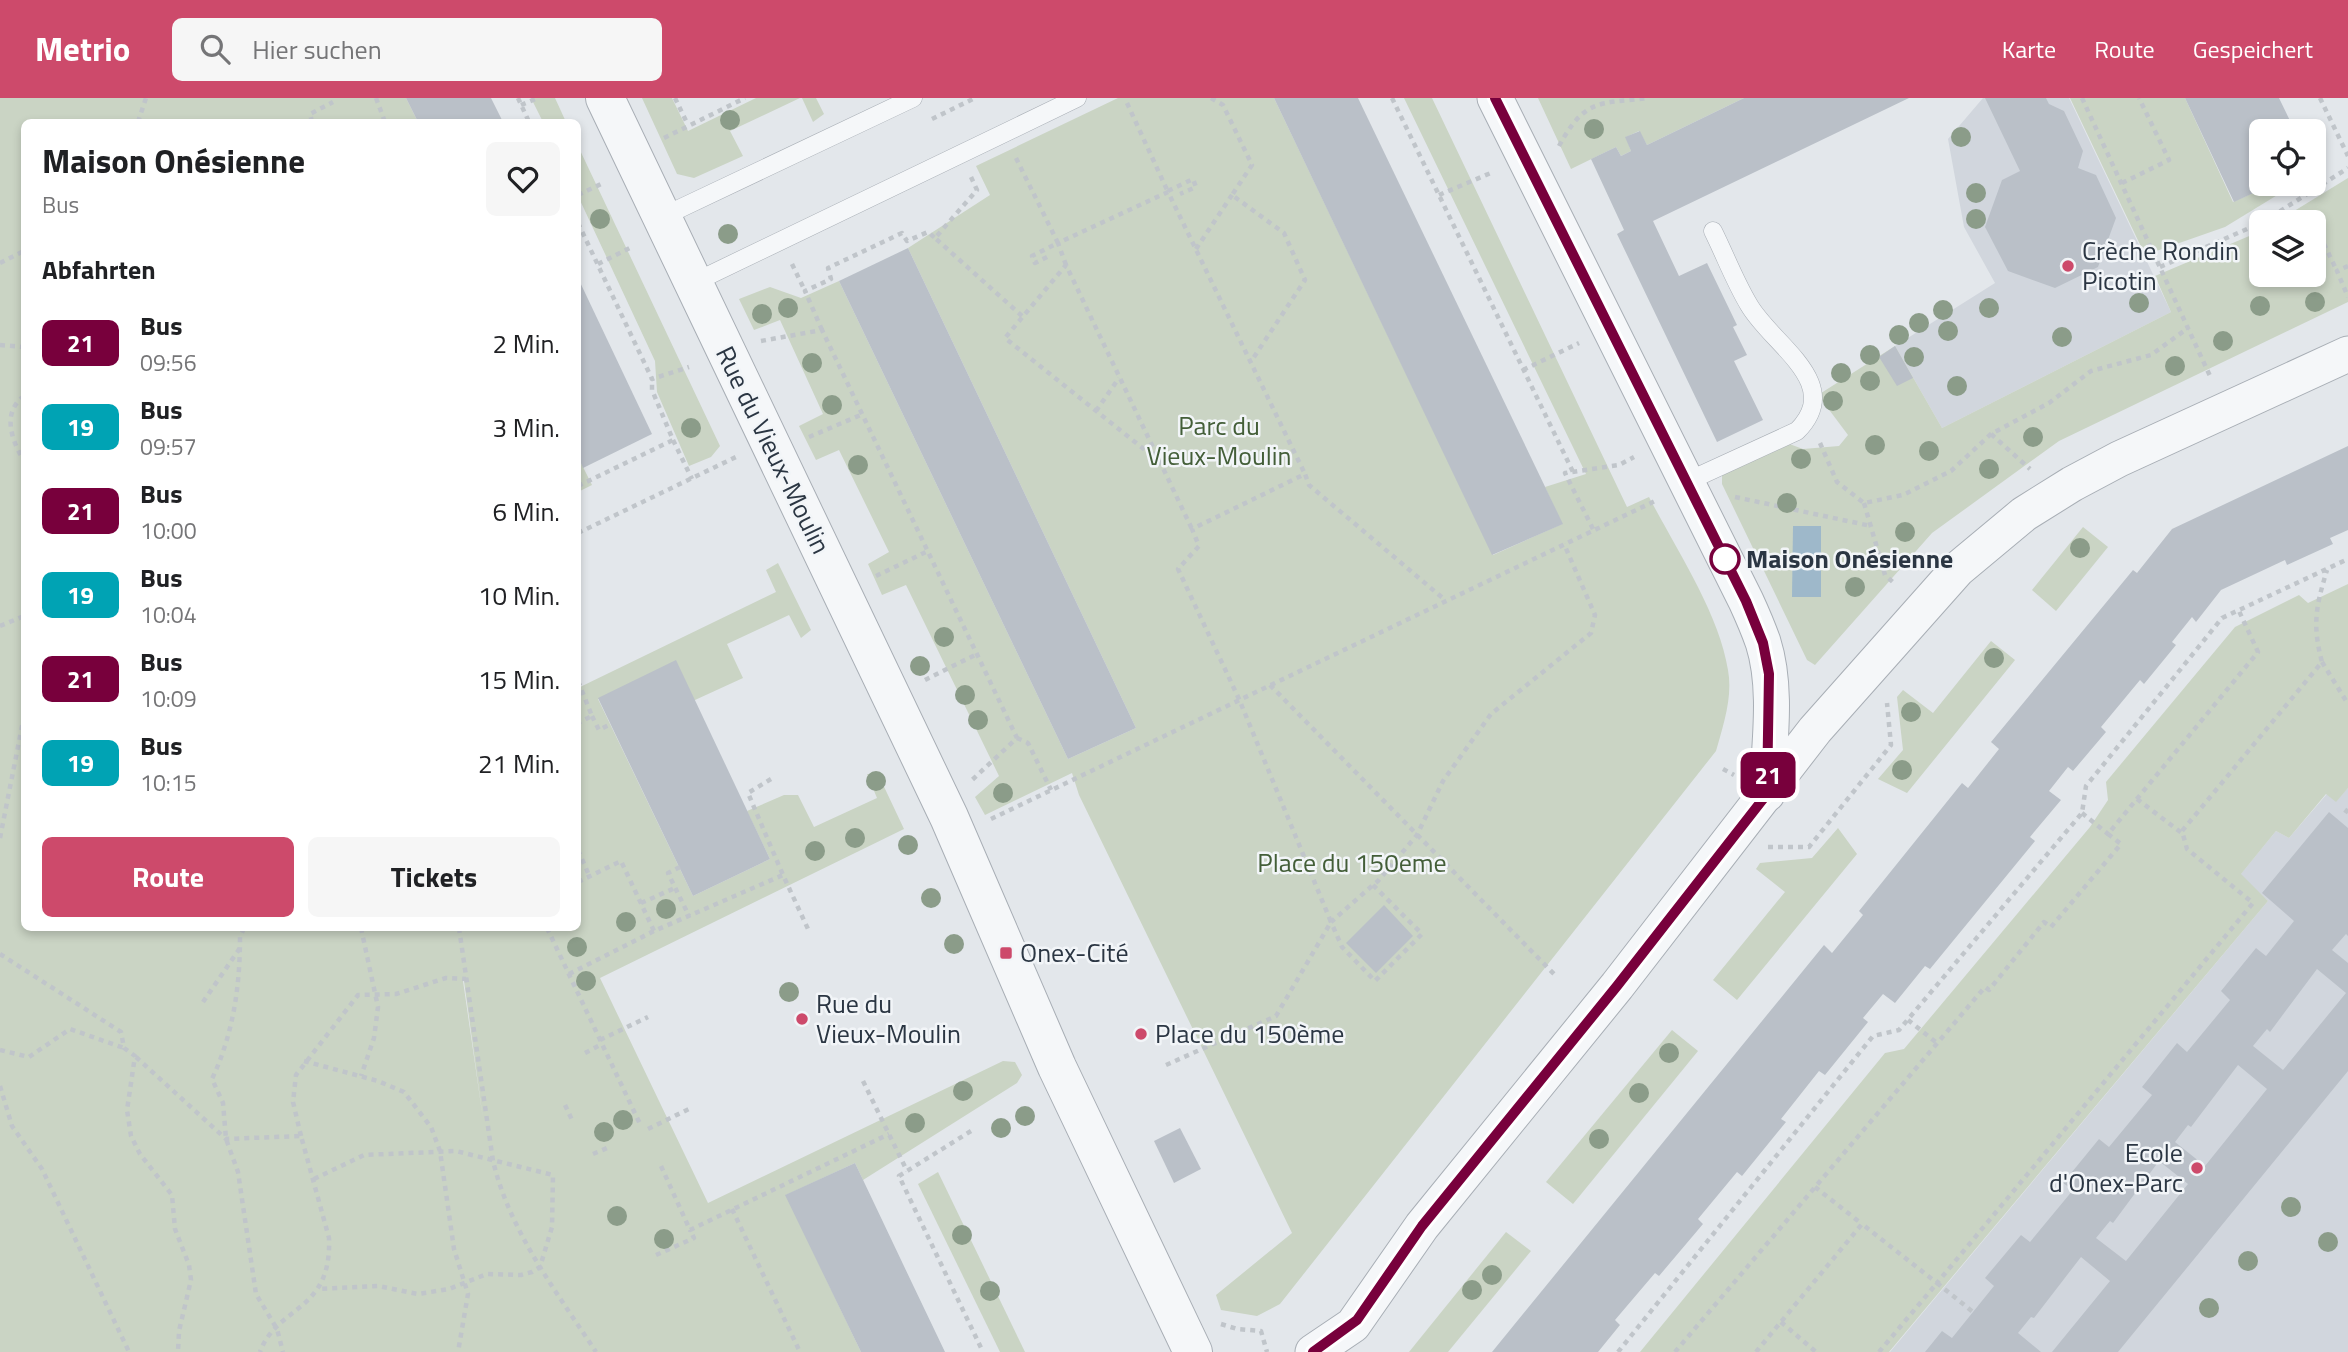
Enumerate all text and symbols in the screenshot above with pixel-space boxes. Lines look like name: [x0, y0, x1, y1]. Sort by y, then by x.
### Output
search box: [172, 18, 662, 81]
text: Metrio: [35, 24, 130, 74]
icon: search: [196, 30, 234, 68]
text: Hier suchen: [252, 30, 382, 69]
text: Karte: [2002, 31, 2056, 67]
text: Route: [2094, 31, 2155, 67]
text: Gespeichert: [2193, 31, 2313, 67]
map controls: [2249, 119, 2326, 287]
button: locate: [2249, 119, 2326, 196]
text: Maison Onésienne: [42, 136, 305, 186]
button: heart: [486, 142, 560, 216]
text: Bus: [42, 187, 79, 222]
button: layers: [2249, 210, 2326, 287]
place label: Crèche Rondin Picotin: [2082, 231, 2239, 300]
text: Abfahrten: [42, 250, 156, 289]
marker: Crèche Rondin Picotin: [2060, 258, 2076, 274]
text: Bus: [140, 306, 182, 345]
text: 2 Min.: [493, 324, 560, 363]
text: 21: [67, 325, 94, 361]
street label: Rue du Vieux-Moulin: [706, 339, 841, 560]
text: 09:56: [140, 345, 197, 380]
text: Bus: [140, 390, 182, 429]
park label: Parc du Vieux-Moulin: [1147, 406, 1291, 475]
text: 3 Min.: [493, 408, 560, 447]
text: 19: [67, 409, 94, 445]
text: 09:57: [140, 429, 197, 464]
text: Bus: [140, 474, 182, 513]
text: 6 Min.: [493, 492, 560, 531]
text: 21: [67, 493, 94, 529]
text: 10:00: [140, 513, 197, 548]
place label: Maison Onésienne: [1746, 539, 1953, 578]
marker: Maison Onésienne: [1710, 544, 1740, 574]
text: Bus: [140, 558, 182, 597]
text: 10 Min.: [478, 576, 560, 615]
text: 19: [67, 577, 94, 613]
text: 10:04: [140, 597, 197, 632]
text: Bus: [140, 642, 182, 681]
text: 15 Min.: [478, 660, 560, 699]
text: 21: [67, 661, 94, 697]
text: 10:09: [140, 681, 197, 716]
text: Bus: [140, 726, 182, 765]
text: 21 Min.: [478, 744, 560, 783]
text: 19: [67, 745, 94, 781]
line badge: 21: [1736, 752, 1800, 798]
text: 21: [1755, 757, 1781, 793]
text: 10:15: [140, 765, 197, 800]
button: Route: [42, 837, 294, 917]
button: Tickets: [308, 837, 560, 917]
park label: Place du 150eme: [1257, 843, 1447, 882]
place label: Onex-Cité: [1020, 933, 1129, 972]
marker: Onex-Cité: [998, 945, 1014, 961]
place label: Rue du Vieux-Moulin: [816, 984, 961, 1053]
marker: Rue du Vieux-Moulin: [794, 1011, 810, 1027]
place label: Place du 150ème: [1155, 1014, 1344, 1053]
marker: Place du 150ème: [1133, 1026, 1149, 1042]
place label: Ecole d'Onex-Parc: [2049, 1133, 2183, 1202]
marker: Ecole d'Onex-Parc: [2189, 1160, 2205, 1176]

